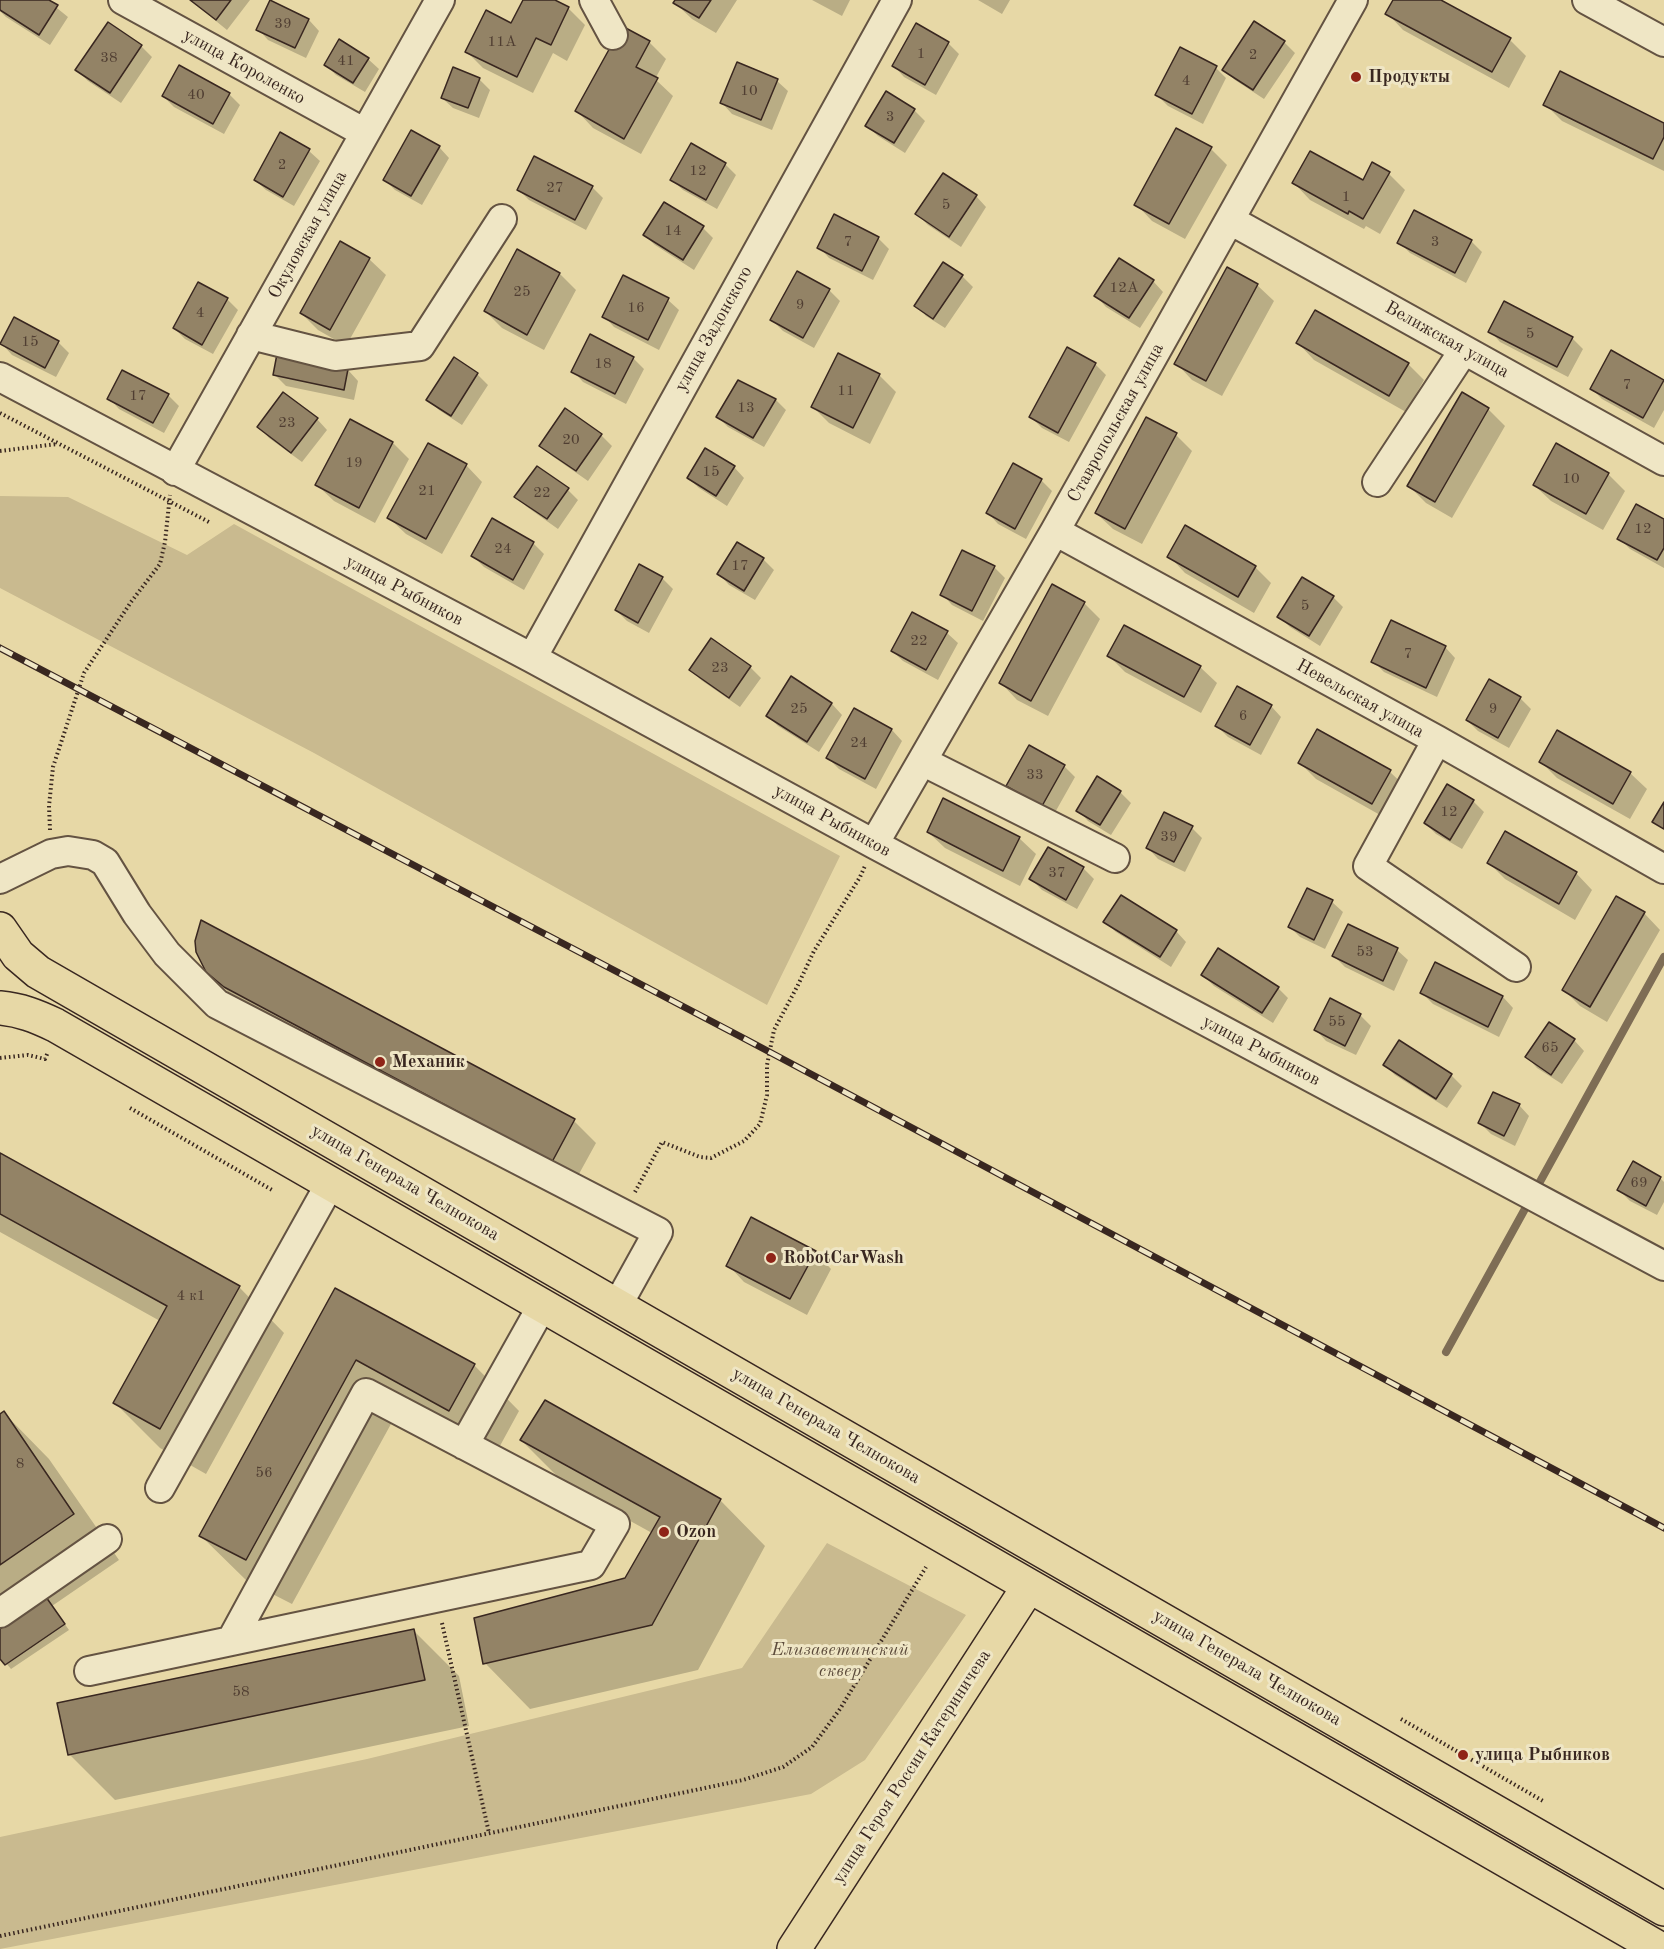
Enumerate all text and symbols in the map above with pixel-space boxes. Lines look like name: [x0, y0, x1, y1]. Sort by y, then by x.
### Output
house number: 39: [274, 15, 292, 33]
street label: улица Короленко: [179, 24, 309, 110]
house number: 11А: [488, 33, 516, 51]
house number: 1: [917, 45, 925, 63]
house number: 2: [1249, 46, 1257, 64]
house number: 38: [100, 49, 118, 67]
house number: 41: [337, 52, 355, 70]
place label: Продукты: [1368, 66, 1450, 88]
marker: Продукты: [1349, 70, 1363, 84]
house number: 4: [1182, 72, 1190, 90]
house number: 10: [740, 82, 758, 100]
house number: 40: [187, 86, 205, 104]
house number: 3: [886, 108, 894, 126]
house number: 2: [278, 156, 286, 174]
house number: 12: [689, 162, 707, 180]
street label: Окуловская улица: [264, 167, 352, 303]
house number: 27: [546, 179, 564, 197]
house number: 1: [1342, 188, 1350, 206]
house number: 5: [942, 196, 950, 214]
house number: 14: [664, 222, 682, 240]
house number: 7: [844, 233, 852, 251]
house number: 3: [1431, 233, 1439, 251]
street label: улица Задонского: [671, 262, 757, 396]
house number: 12А: [1110, 279, 1138, 297]
house number: 25: [513, 283, 531, 301]
house number: 9: [796, 296, 804, 314]
street label: Велижская улица: [1381, 297, 1513, 383]
house number: 16: [627, 299, 645, 317]
house number: 4: [196, 304, 204, 322]
house number: 5: [1526, 325, 1534, 343]
house number: 15: [21, 333, 39, 351]
street label: Ставропольская улица: [1063, 340, 1169, 506]
house number: 18: [594, 355, 612, 373]
house number: 7: [1623, 376, 1631, 394]
house number: 11: [837, 382, 855, 400]
house number: 17: [129, 387, 147, 405]
house number: 13: [737, 399, 755, 417]
house number: 23: [278, 414, 296, 432]
house number: 20: [562, 431, 580, 449]
house number: 19: [345, 454, 363, 472]
house number: 15: [702, 463, 720, 481]
house number: 10: [1562, 470, 1580, 488]
house number: 21: [418, 482, 436, 500]
house number: 22: [533, 484, 551, 502]
house number: 12: [1634, 520, 1652, 538]
house number: 24: [494, 540, 512, 558]
street label: улица Рыбников: [341, 551, 467, 631]
house number: 17: [731, 557, 749, 575]
house number: 5: [1301, 597, 1309, 615]
house number: 22: [910, 632, 928, 650]
house number: 7: [1404, 645, 1412, 663]
street label: Невельская улица: [1292, 655, 1428, 743]
house number: 23: [711, 659, 729, 677]
house number: 25: [790, 700, 808, 718]
house number: 9: [1489, 700, 1497, 718]
house number: 6: [1239, 707, 1247, 725]
house number: 24: [850, 734, 868, 752]
house number: 33: [1026, 766, 1044, 784]
street label: улица Рыбников: [770, 780, 894, 862]
house number: 12: [1440, 803, 1458, 821]
house number: 39: [1160, 828, 1178, 846]
house number: 37: [1048, 864, 1066, 882]
house number: 53: [1356, 943, 1374, 961]
street label: улица Рыбников: [1198, 1011, 1324, 1091]
house number: 55: [1328, 1013, 1346, 1031]
house number: 65: [1541, 1039, 1559, 1057]
place label: Механик: [392, 1051, 465, 1073]
marker: Механик: [373, 1055, 387, 1069]
street label: улица Генерала Челнокова: [307, 1120, 503, 1246]
house number: 69: [1630, 1174, 1648, 1192]
place label: RobotCarWash: [783, 1247, 904, 1269]
marker: RobotCarWash: [764, 1251, 778, 1265]
house number: 4 к1: [176, 1287, 206, 1305]
street label: улица Генерала Челнокова: [728, 1363, 924, 1489]
house number: 8: [16, 1455, 24, 1473]
house number: 56: [255, 1464, 273, 1482]
place label: Ozon: [676, 1521, 716, 1543]
marker: Ozon: [657, 1525, 671, 1539]
street label: улица Генерала Челнокова: [1149, 1605, 1345, 1731]
park label: Елизаветинский сквер: [771, 1639, 909, 1682]
street label: улица Героя России Катериничева: [828, 1646, 996, 1888]
house number: 58: [232, 1683, 250, 1701]
place label: улица Рыбников: [1475, 1744, 1610, 1766]
marker: улица Рыбников: [1456, 1748, 1470, 1762]

